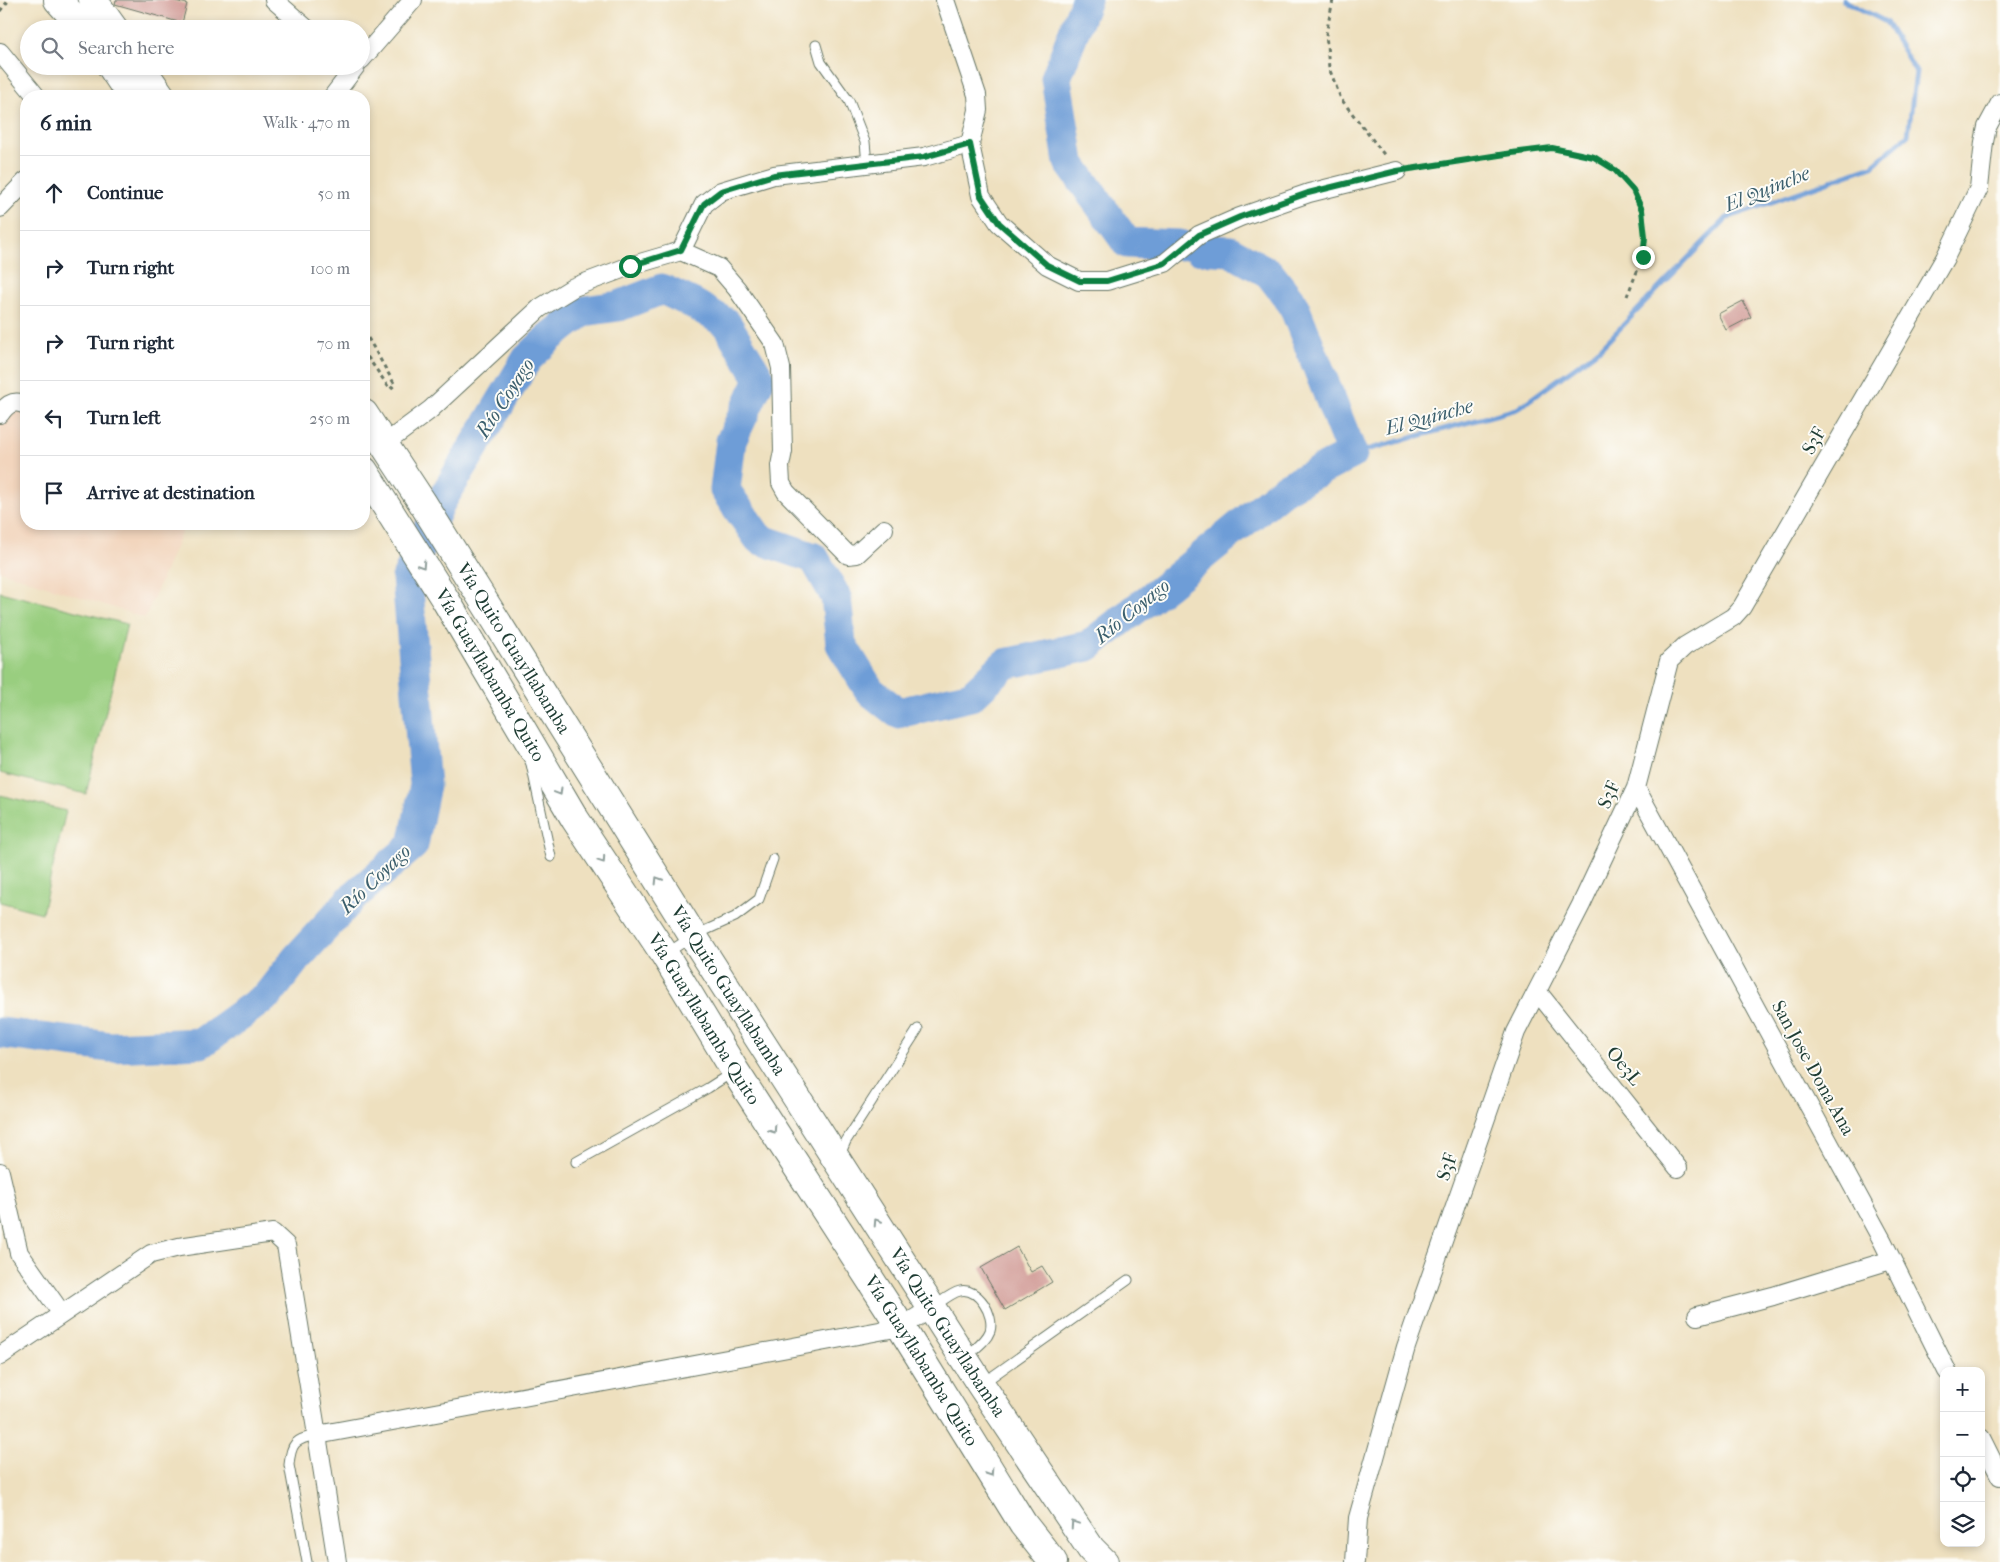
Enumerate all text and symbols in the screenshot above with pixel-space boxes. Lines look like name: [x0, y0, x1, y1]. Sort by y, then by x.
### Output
search box: [20, 20, 370, 75]
icon: search: [38, 34, 66, 62]
text: Search here: [78, 37, 174, 59]
text: 6 min: [40, 111, 92, 135]
text: Walk · 470 m: [263, 113, 350, 132]
water label: El Quinche: [1720, 161, 1814, 218]
icon: ahead: [40, 179, 68, 207]
text: Continue: [87, 182, 163, 204]
text: 50 m: [318, 184, 350, 203]
route end: [1632, 246, 1655, 269]
icon: right: [40, 254, 68, 282]
route start: [619, 255, 642, 278]
text: Turn right: [87, 257, 174, 279]
text: 100 m: [310, 259, 350, 278]
icon: right: [40, 329, 68, 357]
text: Turn right: [87, 332, 174, 354]
text: 70 m: [317, 334, 350, 353]
water label: Río Coyago: [470, 354, 539, 444]
water label: El Quinche: [1382, 394, 1476, 441]
icon: left: [40, 404, 68, 432]
text: Turn left: [87, 407, 161, 429]
text: 250 m: [309, 409, 350, 428]
street label: S3F: [1798, 423, 1830, 459]
icon: arrive: [40, 479, 68, 507]
text: Arrive at destination: [87, 482, 255, 504]
street label: Vía Quito Guayllabamba: [451, 558, 575, 738]
one-way arrow: [416, 559, 425, 569]
water label: Río Coyago: [1088, 574, 1174, 649]
street label: Vía Guayllabamba Quito: [430, 584, 550, 766]
street label: S3F: [1593, 778, 1625, 812]
one-way arrow: [552, 786, 562, 795]
water label: Río Coyago: [333, 840, 415, 920]
one-way arrow: [596, 854, 605, 864]
one-way arrow: [654, 876, 664, 885]
street label: Vía Quito Guayllabamba: [665, 901, 791, 1080]
street label: Vía Guayllabamba Quito: [642, 928, 765, 1109]
street label: San Jose Dona Ana: [1767, 997, 1859, 1139]
street label: Oe3L: [1602, 1042, 1647, 1090]
one-way arrow: [767, 1125, 777, 1134]
street label: S3F: [1432, 1150, 1462, 1184]
one-way arrow: [874, 1219, 884, 1228]
street label: Vía Quito Guayllabamba: [884, 1243, 1010, 1421]
street label: Vía Guayllabamba Quito: [859, 1270, 983, 1450]
map controls: [1940, 1367, 1985, 1547]
button: +: [1940, 1367, 1985, 1412]
button: −: [1940, 1412, 1985, 1457]
button: locate: [1940, 1457, 1985, 1502]
one-way arrow: [984, 1467, 994, 1476]
button: layers: [1940, 1502, 1985, 1547]
one-way arrow: [1071, 1520, 1080, 1529]

